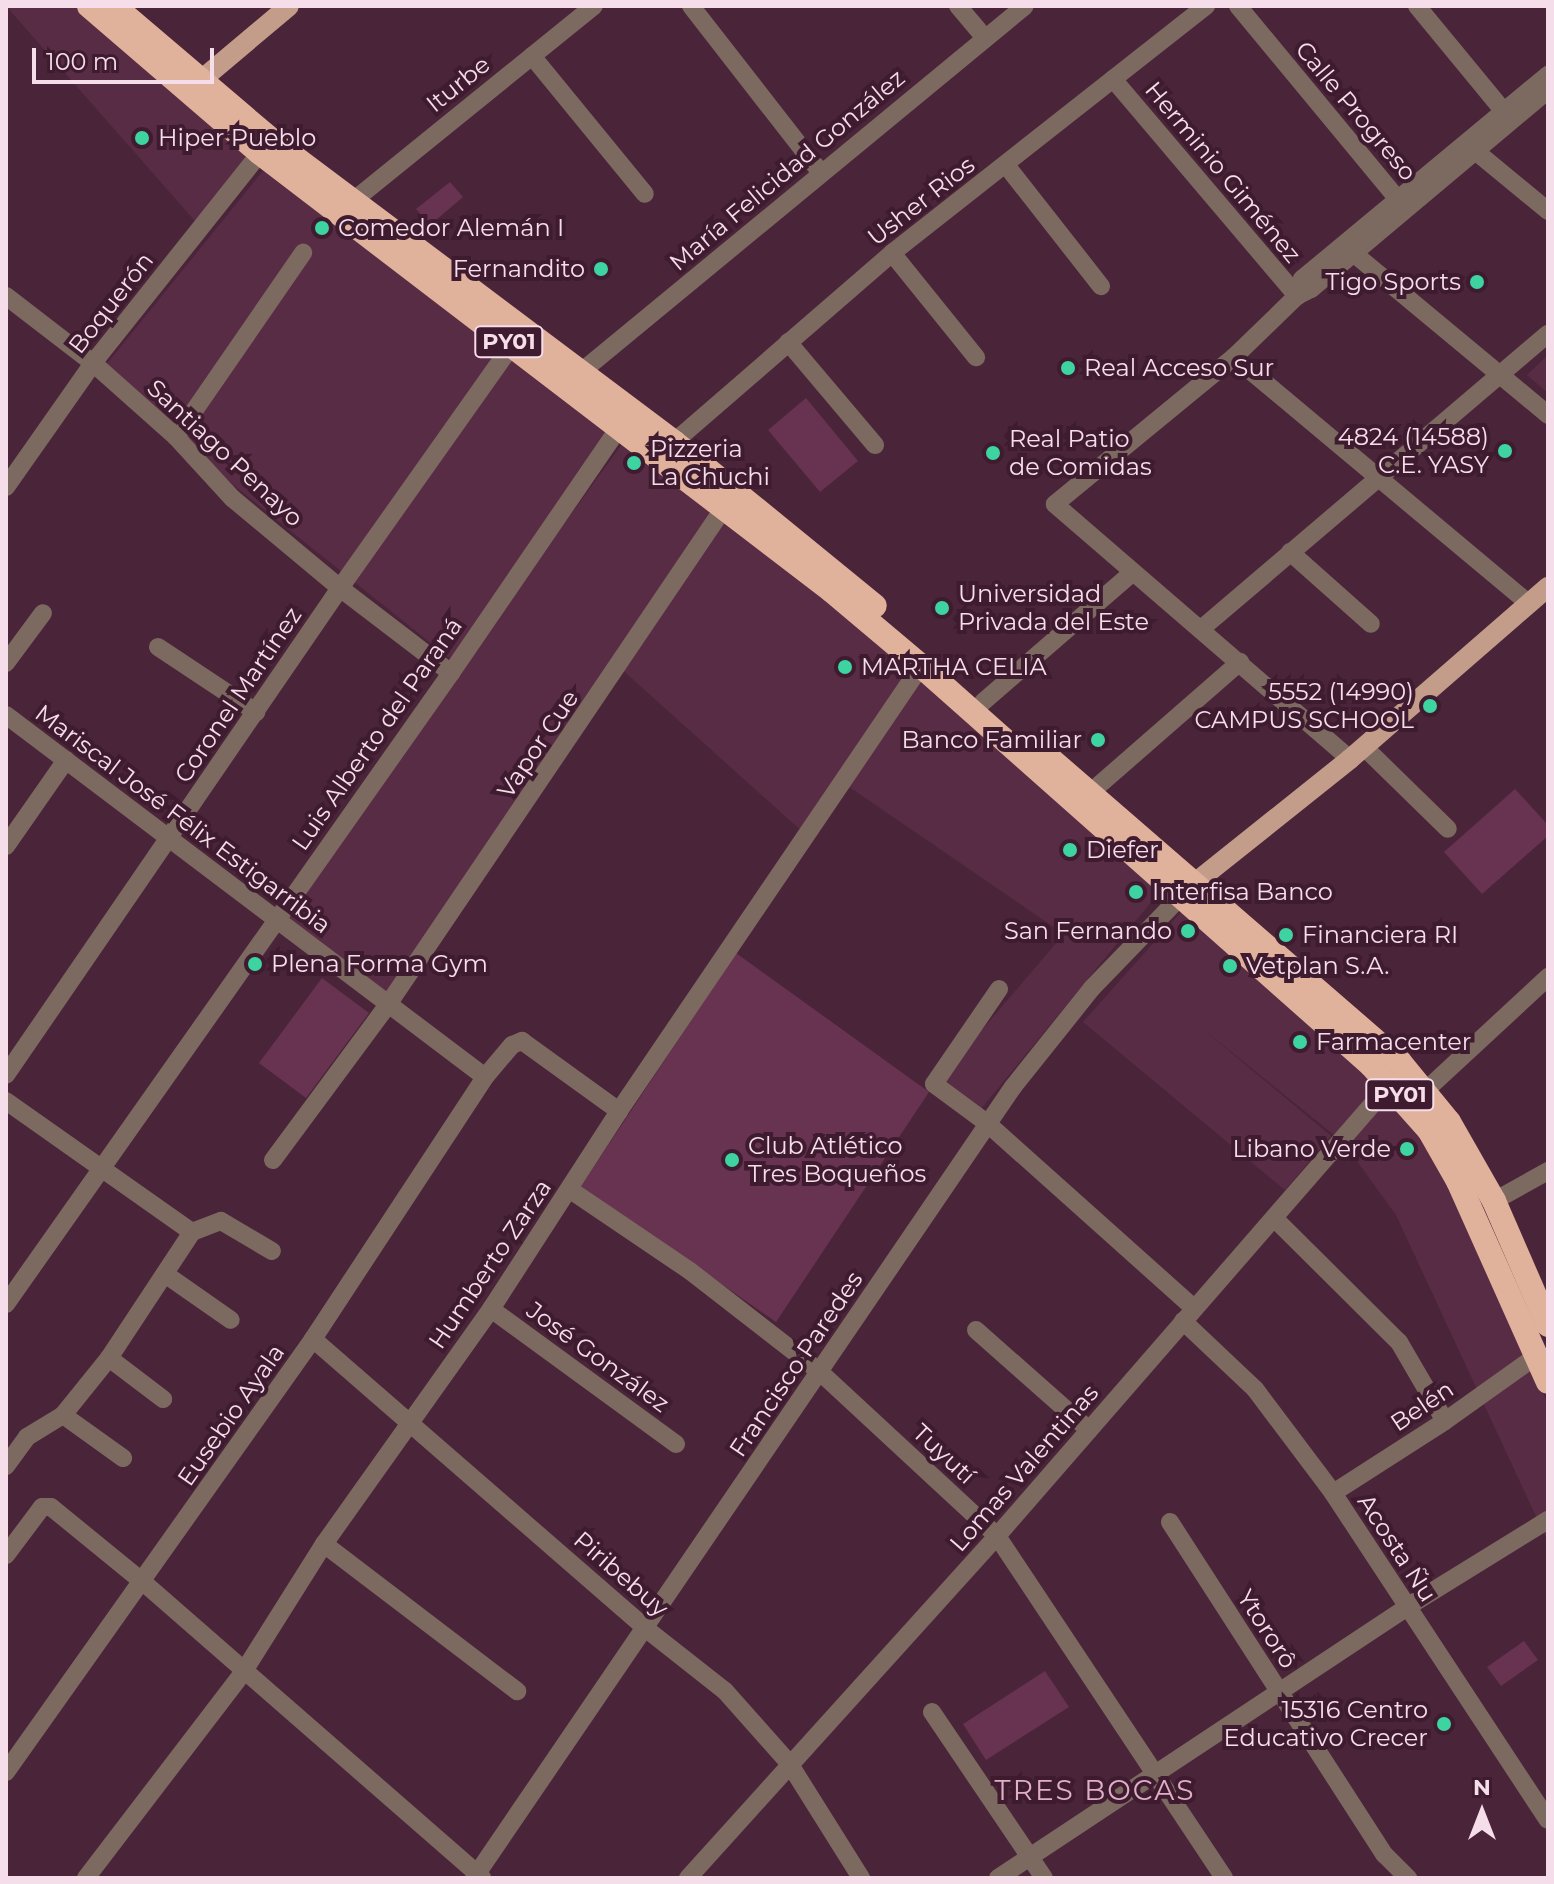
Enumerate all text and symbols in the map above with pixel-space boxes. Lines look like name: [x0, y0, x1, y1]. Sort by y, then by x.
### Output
scale bar: [36, 32, 218, 82]
street label: Calle Progreso: [1289, 36, 1423, 186]
text: 100 m: [46, 47, 118, 76]
street label: Iturbe: [420, 50, 496, 118]
street label: María Felicidad González: [664, 63, 910, 277]
street label: Herminio Giménez: [1139, 76, 1307, 268]
place label: Hiper Pueblo: [158, 124, 316, 152]
marker: Hiper Pueblo: [133, 129, 151, 147]
street label: Usher Rios: [862, 150, 980, 252]
place label: Comedor Alemán I: [338, 214, 564, 242]
marker: Comedor Alemán I: [313, 219, 331, 237]
street label: Boquerón: [63, 247, 159, 359]
place label: Fernandito: [453, 255, 585, 283]
marker: Fernandito: [592, 260, 610, 278]
place label: Tigo Sports: [1325, 268, 1461, 296]
marker: Tigo Sports: [1468, 273, 1486, 291]
road number: PY01: [473, 324, 545, 360]
place label: Real Acceso Sur: [1084, 354, 1274, 382]
marker: Real Acceso Sur: [1059, 359, 1077, 377]
street label: Santiago Penayo: [141, 373, 309, 533]
place label: 4824 (14588) C.E. YASY: [1338, 423, 1489, 479]
place label: Real Patio de Comidas: [1009, 425, 1152, 481]
place label: Pizzeria La Chuchi: [650, 435, 770, 491]
marker: 4824 (14588) C.E. YASY: [1496, 442, 1514, 460]
marker: Real Patio de Comidas: [984, 444, 1002, 462]
marker: Pizzeria La Chuchi: [625, 454, 643, 472]
place label: Universidad Privada del Este: [958, 580, 1149, 636]
marker: Universidad Privada del Este: [933, 599, 951, 617]
street label: Coronel Martínez: [169, 602, 307, 788]
street label: Luis Alberto del Paraná: [286, 612, 468, 856]
place label: MARTHA CELIA: [861, 653, 1047, 681]
marker: MARTHA CELIA: [836, 658, 854, 676]
place label: 5552 (14990) CAMPUS SCHOOL: [1194, 678, 1414, 734]
street label: Vapor Cue: [491, 685, 585, 803]
marker: 5552 (14990) CAMPUS SCHOOL: [1421, 697, 1439, 715]
street label: Mariscal José Félix Estigarribia: [30, 698, 336, 940]
place label: Banco Familiar: [901, 726, 1082, 754]
marker: Banco Familiar: [1089, 731, 1107, 749]
place label: Diefer: [1086, 836, 1159, 864]
marker: Diefer: [1061, 841, 1079, 859]
place label: Interfisa Banco: [1152, 878, 1333, 906]
marker: Interfisa Banco: [1127, 883, 1145, 901]
place label: San Fernando: [1004, 917, 1172, 945]
place label: Financiera RI: [1302, 921, 1458, 949]
marker: San Fernando: [1179, 922, 1197, 940]
marker: Financiera RI: [1277, 926, 1295, 944]
place label: Plena Forma Gym: [271, 950, 488, 978]
place label: Vetplan S.A.: [1246, 952, 1389, 980]
marker: Plena Forma Gym: [246, 955, 264, 973]
marker: Vetplan S.A.: [1221, 957, 1239, 975]
place label: Farmacenter: [1316, 1028, 1471, 1056]
marker: Farmacenter: [1291, 1033, 1309, 1051]
road number: PY01: [1364, 1077, 1436, 1113]
place label: Club Atlético Tres Boqueños: [748, 1132, 926, 1188]
place label: Libano Verde: [1232, 1135, 1391, 1163]
marker: Libano Verde: [1398, 1140, 1416, 1158]
marker: Club Atlético Tres Boqueños: [723, 1151, 741, 1169]
street label: Humberto Zarza: [423, 1174, 557, 1354]
street label: Francisco Paredes: [723, 1266, 869, 1462]
street label: José González: [521, 1296, 675, 1418]
street label: Eusebio Ayala: [172, 1339, 290, 1491]
street label: Belén: [1385, 1375, 1459, 1437]
street label: Lomas Valentinas: [944, 1379, 1104, 1557]
street label: Tuyutí: [907, 1418, 981, 1490]
street label: Acosta Ñu: [1352, 1489, 1442, 1607]
street label: Piribebuy: [568, 1525, 674, 1623]
street label: Ytororô: [1231, 1584, 1303, 1674]
place label: 15316 Centro Educativo Crecer: [1224, 1696, 1428, 1752]
marker: 15316 Centro Educativo Crecer: [1435, 1715, 1453, 1733]
north arrow: [1442, 1772, 1522, 1852]
district label: TRES BOCAS: [995, 1773, 1195, 1807]
text: N: [1473, 1774, 1491, 1801]

